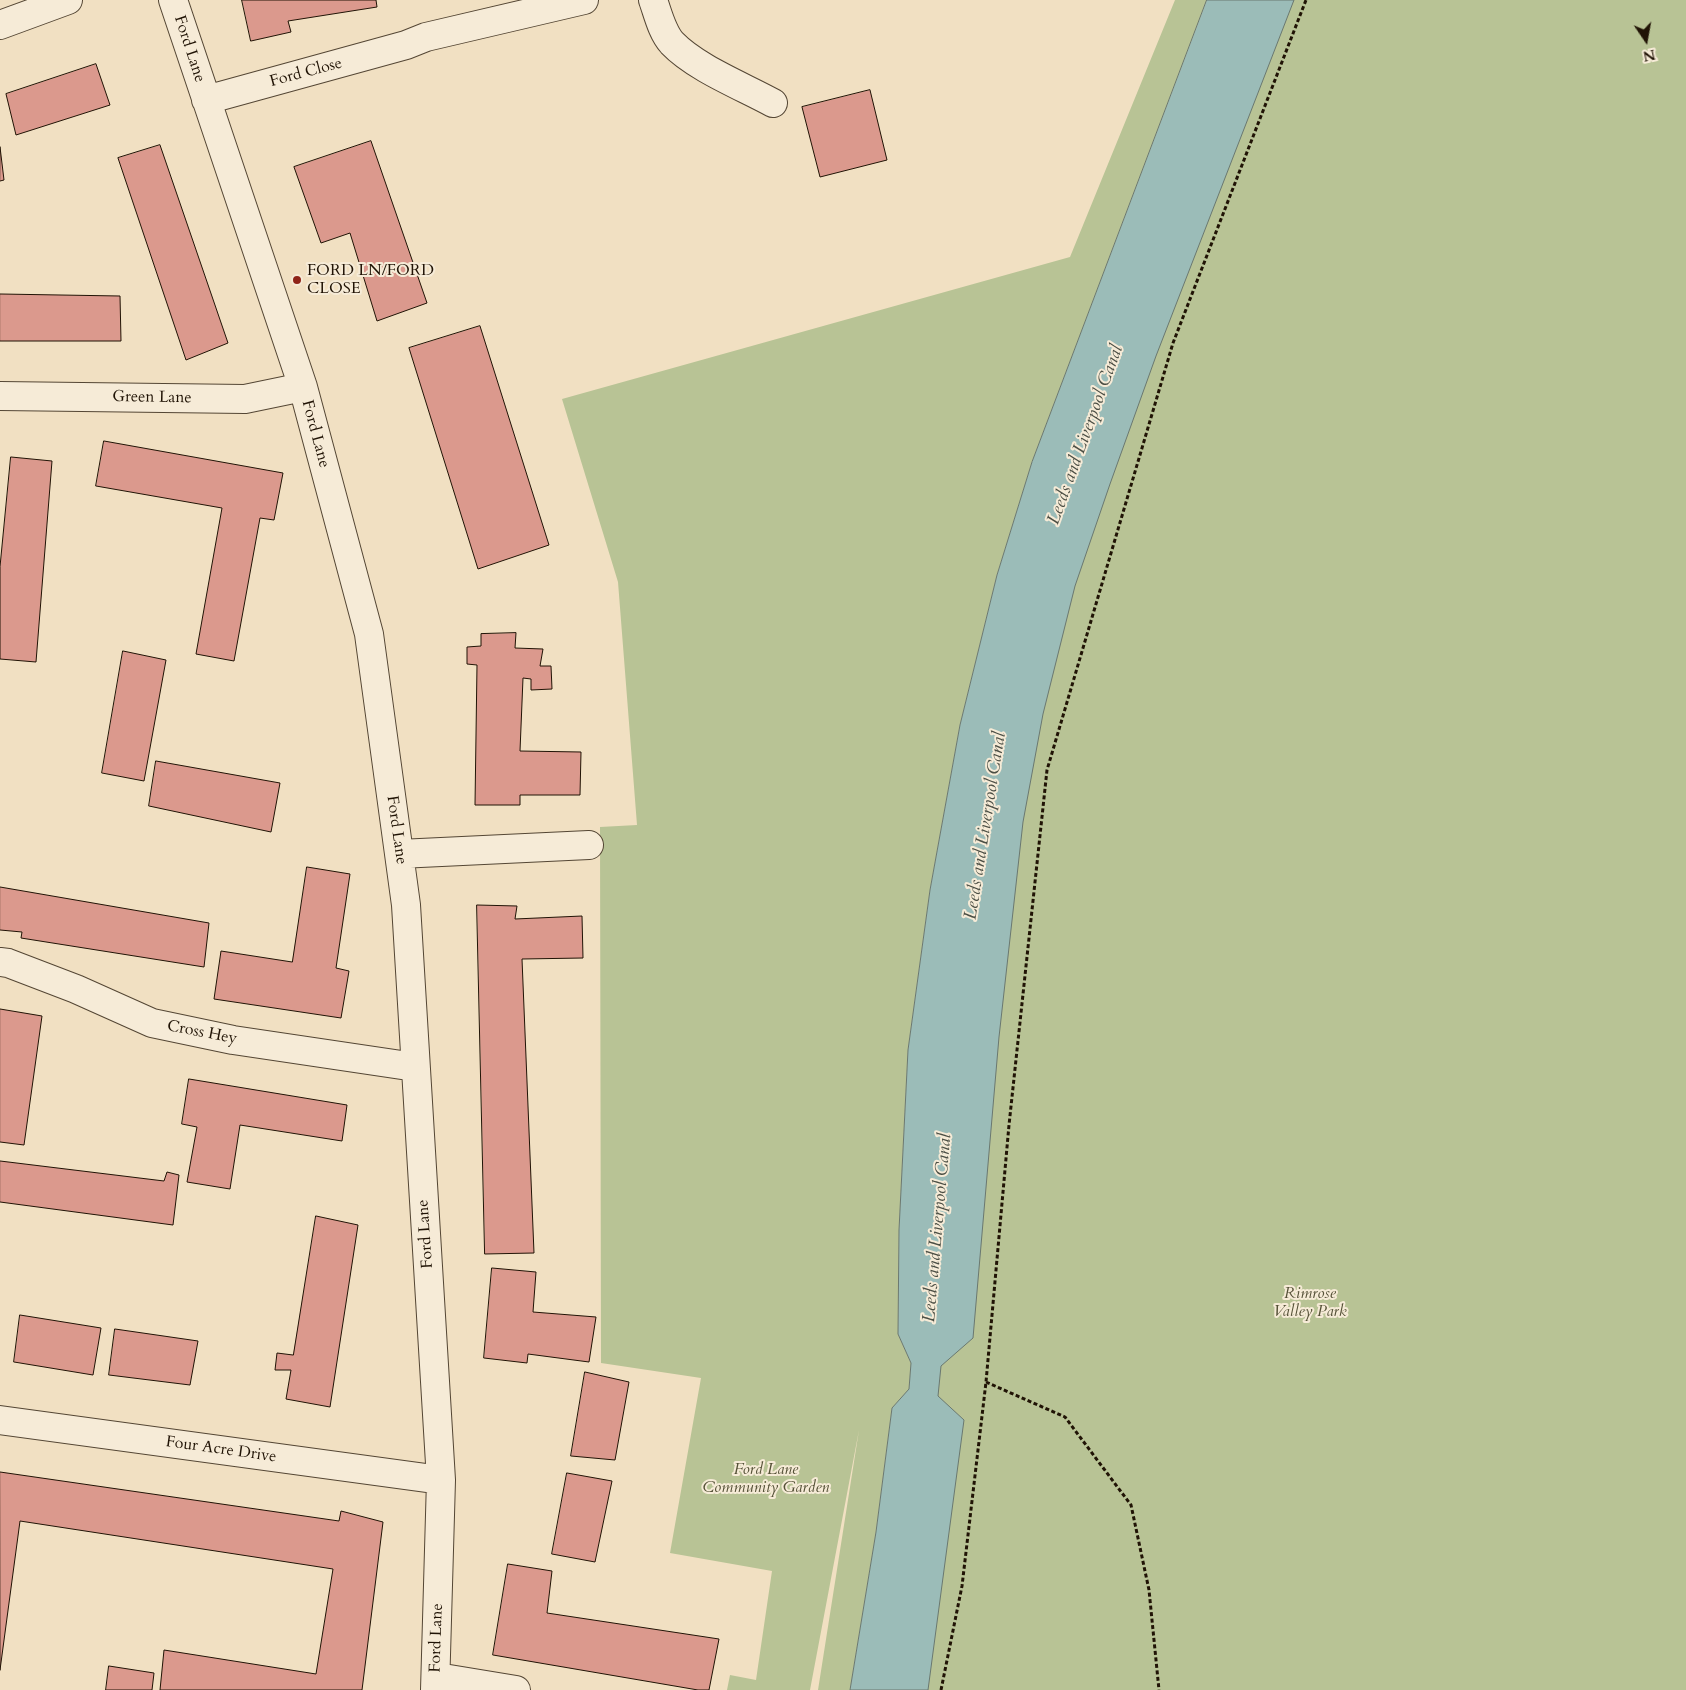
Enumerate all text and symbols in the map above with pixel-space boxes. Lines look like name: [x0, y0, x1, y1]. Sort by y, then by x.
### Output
street label: Ford Lane: [169, 13, 209, 85]
north arrow: [1621, 15, 1671, 65]
text: N: [1641, 45, 1657, 66]
street label: Ford Close: [268, 54, 344, 92]
place label: FORD LN/FORD CLOSE: [307, 261, 434, 299]
marker: FORD LN/FORD CLOSE: [291, 274, 303, 286]
water label: Leeds and Liverpool Canal: [1043, 342, 1129, 528]
street label: Green Lane: [112, 388, 192, 408]
street label: Ford Lane: [297, 398, 333, 470]
water label: Leeds and Liverpool Canal: [960, 731, 1012, 921]
street label: Ford Lane: [382, 794, 410, 866]
street label: Cross Hey: [165, 1017, 239, 1049]
water label: Leeds and Liverpool Canal: [919, 1133, 957, 1323]
street label: Ford Lane: [414, 1199, 438, 1269]
park label: Rimrose Valley Park: [1273, 1284, 1347, 1322]
street label: Four Acre Drive: [164, 1433, 278, 1467]
park label: Ford Lane Community Garden: [703, 1460, 829, 1498]
street label: Ford Lane: [426, 1603, 448, 1673]

